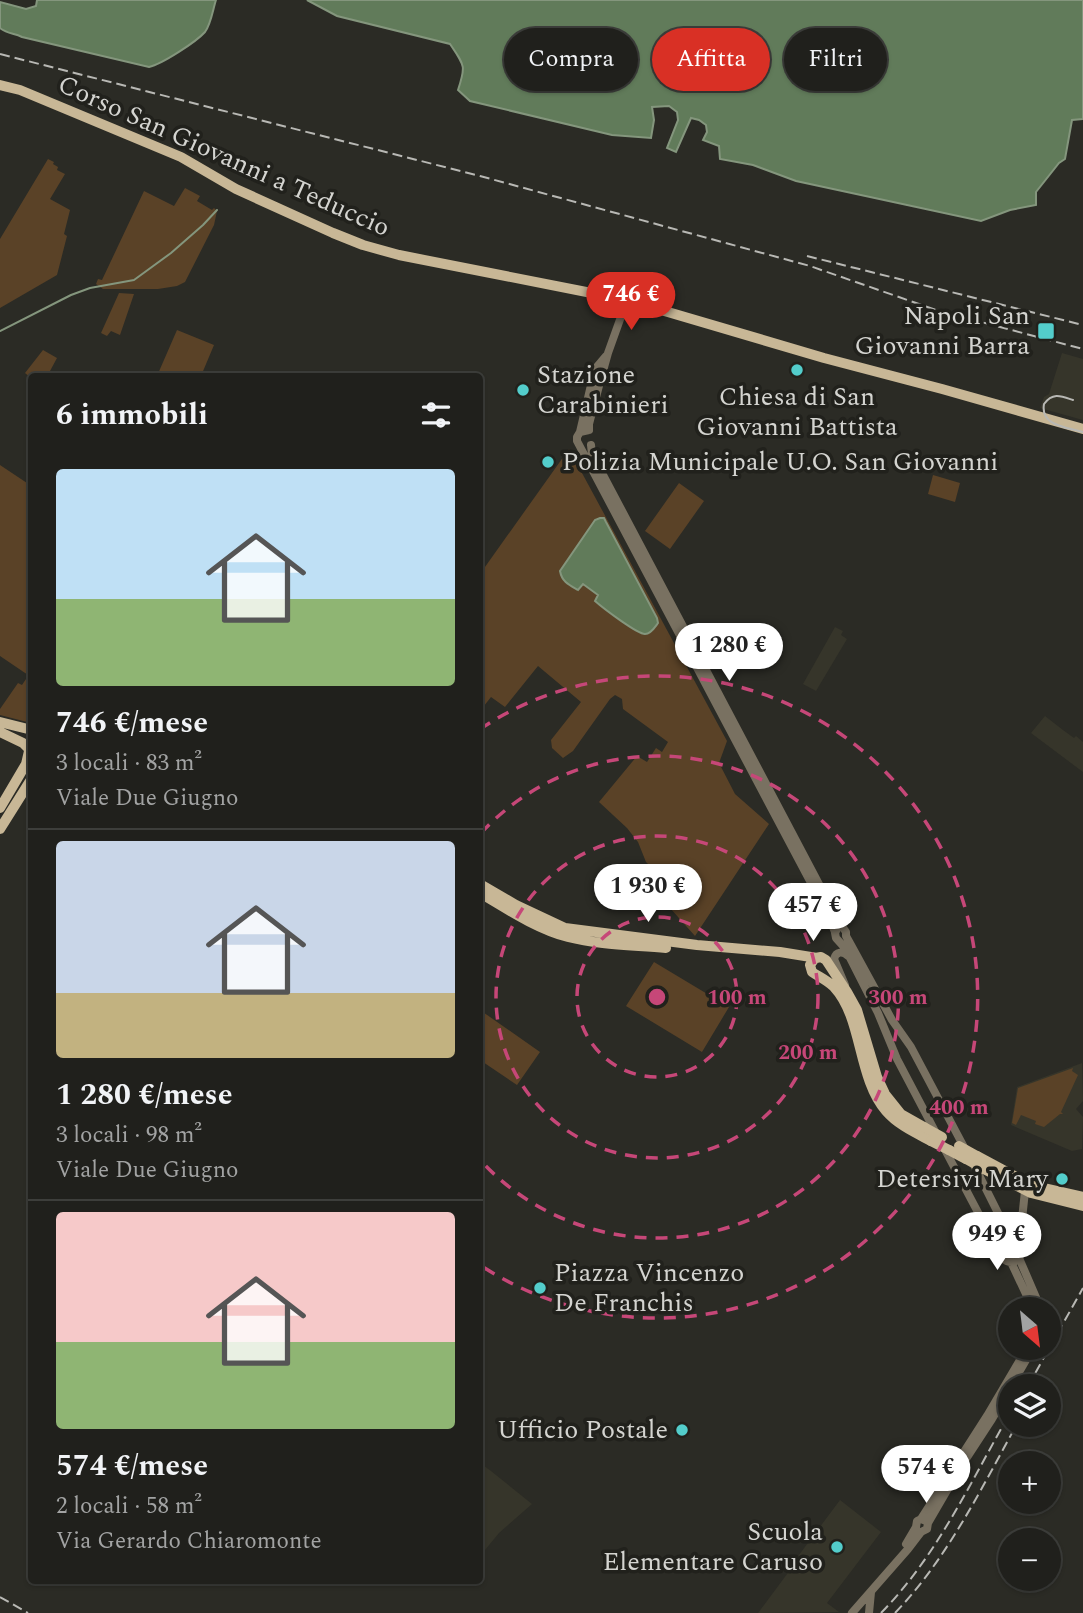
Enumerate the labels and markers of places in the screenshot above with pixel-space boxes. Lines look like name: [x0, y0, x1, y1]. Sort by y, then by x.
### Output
pin: 746 €: [582, 272, 680, 332]
place label: Napoli San Giovanni Barra: [854, 296, 1030, 366]
marker: Napoli San Giovanni Barra: [1036, 321, 1056, 341]
place label: Stazione Carabinieri: [537, 355, 669, 425]
marker: Chiesa di San Giovanni Battista: [789, 362, 805, 378]
place label: Chiesa di San Giovanni Battista: [696, 377, 898, 447]
marker: Stazione Carabinieri: [515, 382, 531, 398]
place label: Polizia Municipale U.O. San Giovanni: [562, 442, 998, 482]
marker: Polizia Municipale U.O. San Giovanni: [540, 454, 556, 470]
pin: 1 280 €: [664, 624, 794, 683]
pin: 1 930 €: [583, 864, 713, 924]
pin: 457 €: [764, 884, 862, 943]
centre of rings: [645, 985, 669, 1009]
place label: Detersivi Mary: [876, 1159, 1050, 1199]
marker: Detersivi Mary: [1054, 1171, 1070, 1187]
pin: 949 €: [948, 1212, 1046, 1272]
place label: Piazza Vincenzo De Franchis: [554, 1253, 744, 1323]
marker: Piazza Vincenzo De Franchis: [532, 1280, 548, 1296]
place label: Ufficio Postale: [497, 1410, 668, 1450]
marker: Ufficio Postale: [674, 1422, 690, 1438]
pin: 574 €: [877, 1446, 975, 1505]
place label: Scuola Elementare Caruso: [603, 1512, 823, 1582]
marker: Scuola Elementare Caruso: [829, 1539, 845, 1555]

